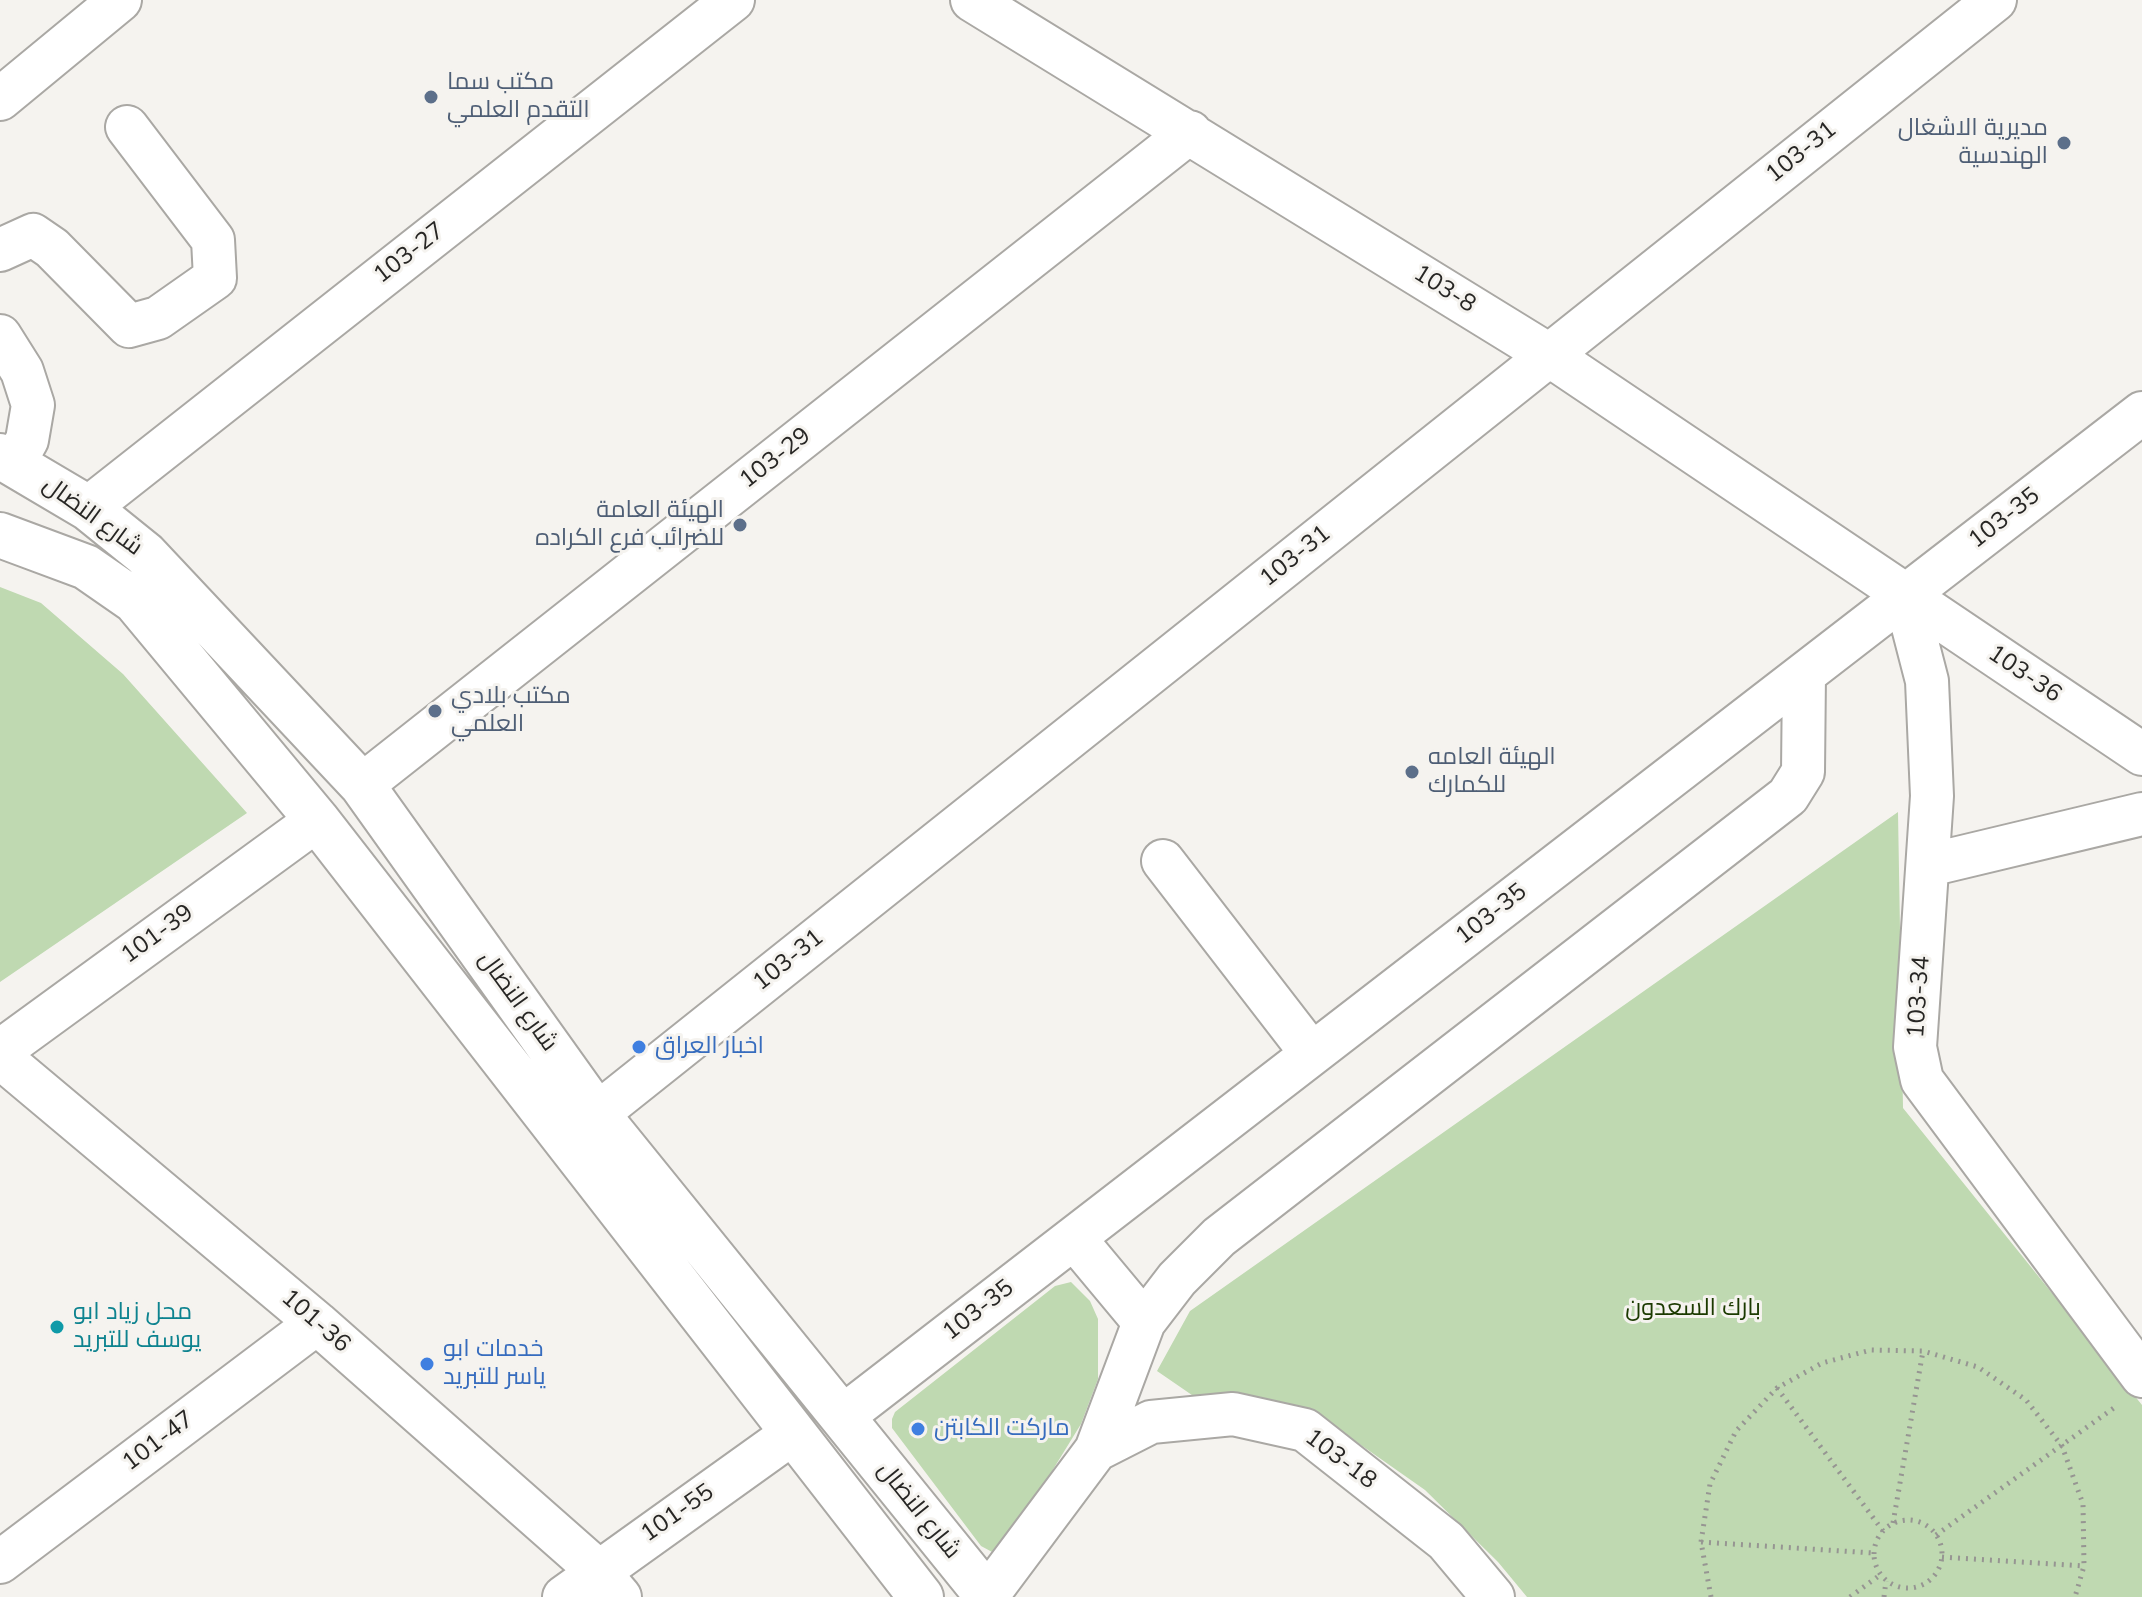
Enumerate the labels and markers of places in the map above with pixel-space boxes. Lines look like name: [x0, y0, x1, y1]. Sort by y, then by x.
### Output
place label: مكتب سما التقدم العلمي: [447, 69, 590, 125]
marker: مكتب سما التقدم العلمي: [422, 88, 440, 106]
place label: مديرية الاشغال الهندسية: [1898, 115, 2048, 171]
marker: مديرية الاشغال الهندسية: [2055, 134, 2073, 152]
place label: الهيئة العامة للضرائب فرع الكراده: [535, 497, 724, 553]
marker: الهيئة العامة للضرائب فرع الكراده: [731, 516, 749, 534]
place label: مكتب بلادي العلمي: [451, 683, 571, 739]
marker: مكتب بلادي العلمي: [426, 702, 444, 720]
place label: الهيئة العامه للكمارك: [1428, 744, 1556, 800]
marker: الهيئة العامه للكمارك: [1403, 763, 1421, 781]
place label: اخبار العراق: [655, 1033, 764, 1061]
marker: اخبار العراق: [630, 1038, 648, 1056]
place label: محل زياد ابو يوسف للتبريد: [73, 1299, 201, 1355]
marker: محل زياد ابو يوسف للتبريد: [48, 1318, 66, 1336]
place label: خدمات ابو ياسر للتبريد: [443, 1336, 546, 1392]
marker: خدمات ابو ياسر للتبريد: [418, 1355, 436, 1373]
place label: ماركت الكابتن: [934, 1415, 1070, 1443]
marker: ماركت الكابتن: [909, 1420, 927, 1438]

